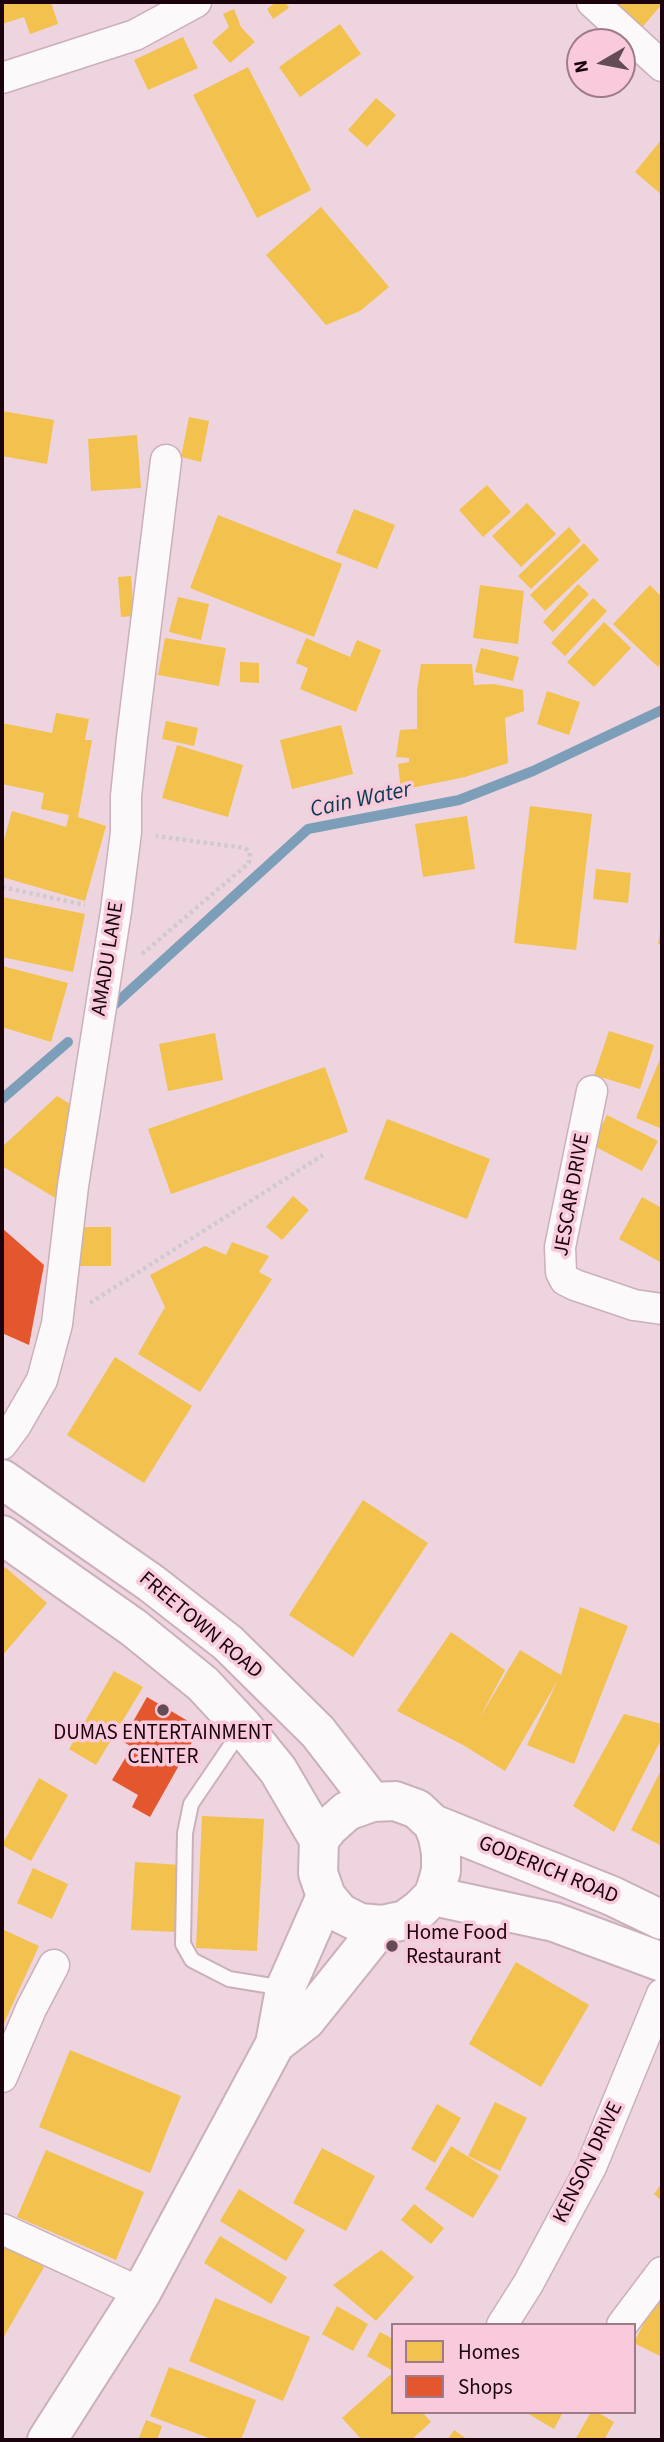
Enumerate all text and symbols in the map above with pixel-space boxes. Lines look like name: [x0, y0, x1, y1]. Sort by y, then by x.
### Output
north arrow: [566, 28, 636, 98]
text: N: [567, 58, 596, 75]
water label: Cain Water: [308, 777, 414, 825]
street label: AMADU LANE: [88, 900, 130, 1018]
street label: JESCAR DRIVE: [550, 1132, 596, 1258]
street label: FREETOWN ROAD: [133, 1567, 267, 1685]
marker: DUMAS ENTERTAINMENT CENTER: [155, 1702, 171, 1718]
place label: DUMAS ENTERTAINMENT CENTER: [53, 1721, 273, 1771]
street label: GODERICH ROAD: [475, 1832, 621, 1910]
place label: Home Food Restaurant: [406, 1921, 508, 1971]
marker: Home Food Restaurant: [384, 1938, 400, 1954]
street label: KENSON DRIVE: [549, 2098, 629, 2228]
legend: [391, 2323, 636, 2414]
text: Homes: [458, 2337, 520, 2367]
text: Shops: [458, 2372, 512, 2402]

